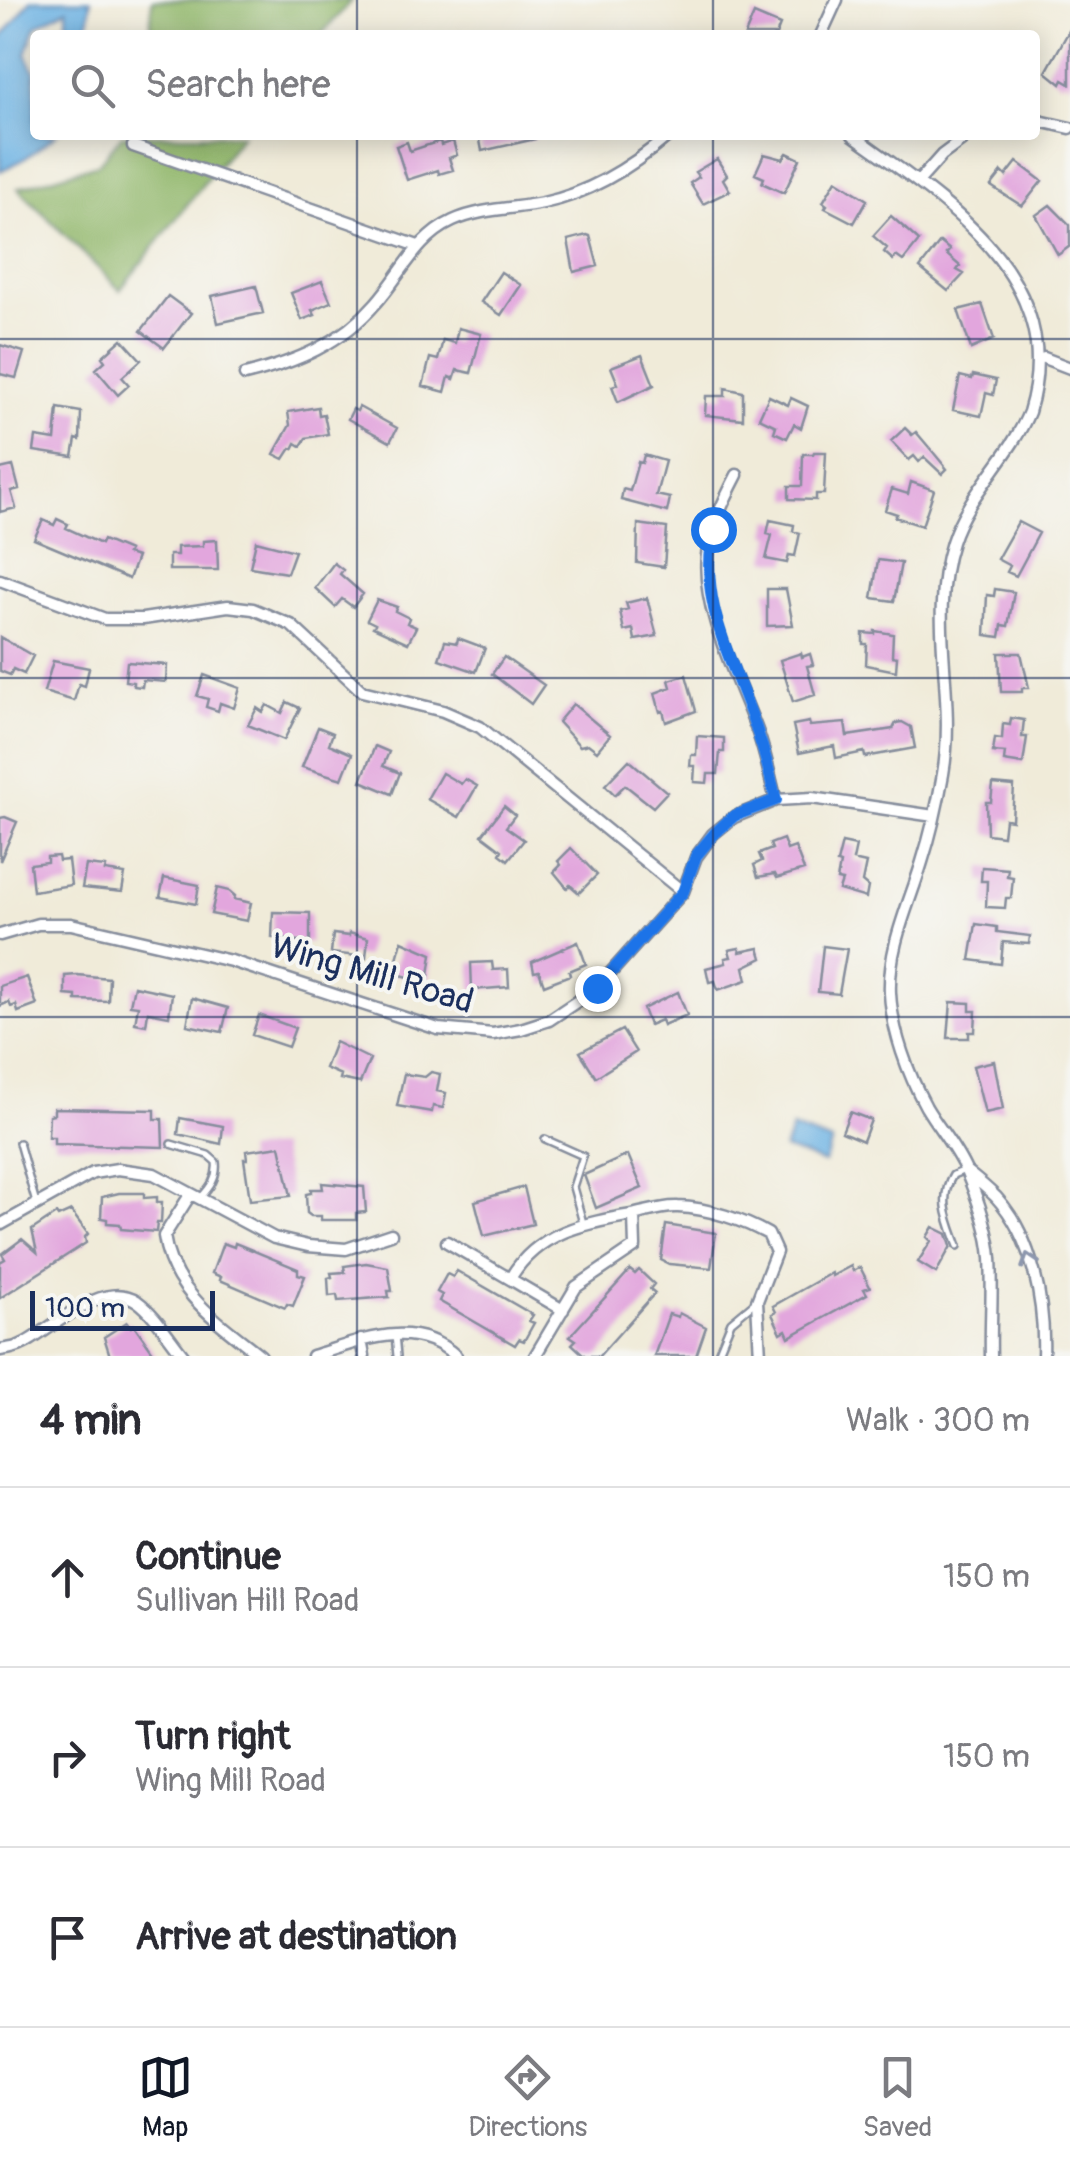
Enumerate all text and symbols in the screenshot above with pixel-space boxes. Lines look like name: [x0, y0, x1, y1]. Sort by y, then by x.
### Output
search box: [30, 30, 1040, 140]
icon: search: [65, 58, 120, 113]
text: Search here: [145, 61, 331, 109]
route start: [691, 507, 737, 553]
street label: Wing Mill Road: [266, 924, 478, 1024]
route end: [575, 966, 621, 1012]
one-way arrow: [1020, 1253, 1040, 1270]
scale bar: [30, 1286, 215, 1330]
text: 100 m: [45, 1291, 125, 1326]
text: 4 min: [40, 1395, 142, 1447]
text: Walk · 300 m: [846, 1401, 1030, 1441]
text: Continue: [135, 1533, 281, 1581]
icon: ahead: [40, 1550, 95, 1605]
text: 150 m: [943, 1557, 1030, 1597]
text: Sullivan Hill Road: [135, 1581, 359, 1621]
text: Turn right: [135, 1713, 290, 1761]
icon: right: [40, 1730, 95, 1785]
text: 150 m: [943, 1737, 1030, 1777]
text: Wing Mill Road: [135, 1761, 326, 1801]
icon: arrive: [40, 1910, 95, 1965]
text: Arrive at destination: [135, 1913, 457, 1961]
tab: Map: [138, 2050, 193, 2145]
tab: Directions: [468, 2050, 587, 2145]
tab: Saved: [863, 2050, 932, 2145]

